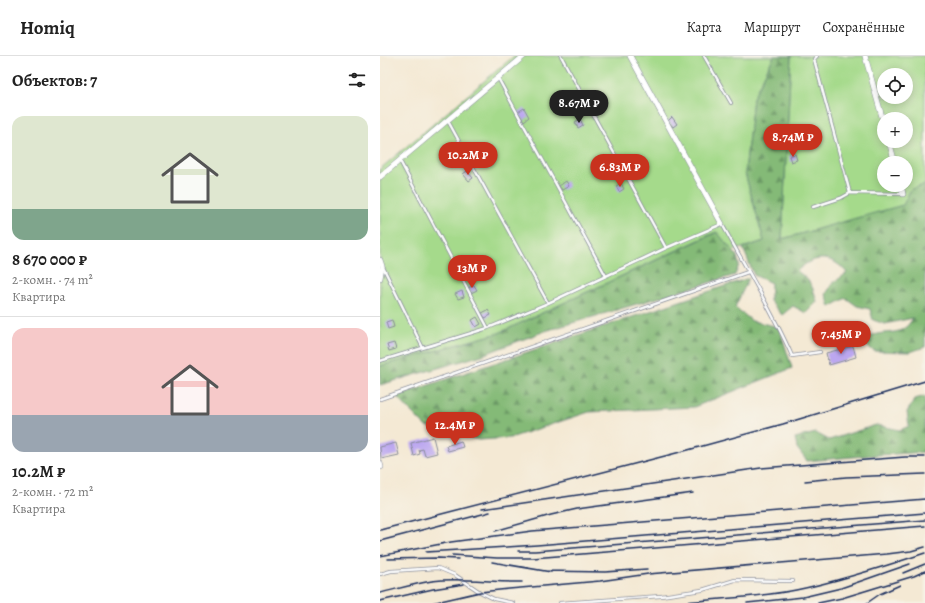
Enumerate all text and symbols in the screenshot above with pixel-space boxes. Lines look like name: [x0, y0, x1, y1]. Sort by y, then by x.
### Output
text: Homiq: [20, 15, 75, 41]
text: Карта: [687, 18, 722, 37]
text: Маршрут: [744, 18, 800, 37]
text: Сохранённые: [822, 18, 905, 37]
map controls: [877, 68, 913, 192]
button: locate: [877, 68, 913, 104]
text: Объектов: 7: [12, 69, 97, 92]
icon: filters: [346, 69, 368, 91]
pin: 8.67M ₽: [542, 90, 616, 124]
text: 8.67M ₽: [558, 94, 600, 111]
button: +: [877, 112, 913, 148]
pin: 8.74M ₽: [756, 124, 830, 158]
text: 8.74M ₽: [772, 128, 814, 145]
icon: home: [154, 142, 226, 214]
pin: 10.2M ₽: [431, 142, 505, 176]
text: 10.2M ₽: [448, 146, 488, 163]
pin: 6.83M ₽: [583, 154, 657, 188]
button: −: [877, 156, 913, 192]
text: 6.83M ₽: [599, 158, 641, 175]
text: 8 670 000 ₽: [12, 248, 87, 271]
pin: 13M ₽: [444, 255, 500, 289]
text: 13M ₽: [457, 259, 487, 276]
text: 2-комн. · 74 m²: [12, 271, 93, 288]
text: Квартира: [12, 288, 66, 305]
pin: 7.45M ₽: [804, 321, 878, 355]
text: 7.45M ₽: [821, 325, 861, 342]
icon: home: [154, 354, 226, 426]
pin: 12.4M ₽: [418, 412, 492, 446]
text: 12.4M ₽: [435, 416, 475, 433]
text: 10.2M ₽: [12, 460, 65, 483]
text: 2-комн. · 72 m²: [12, 483, 93, 500]
text: Квартира: [12, 500, 66, 517]

